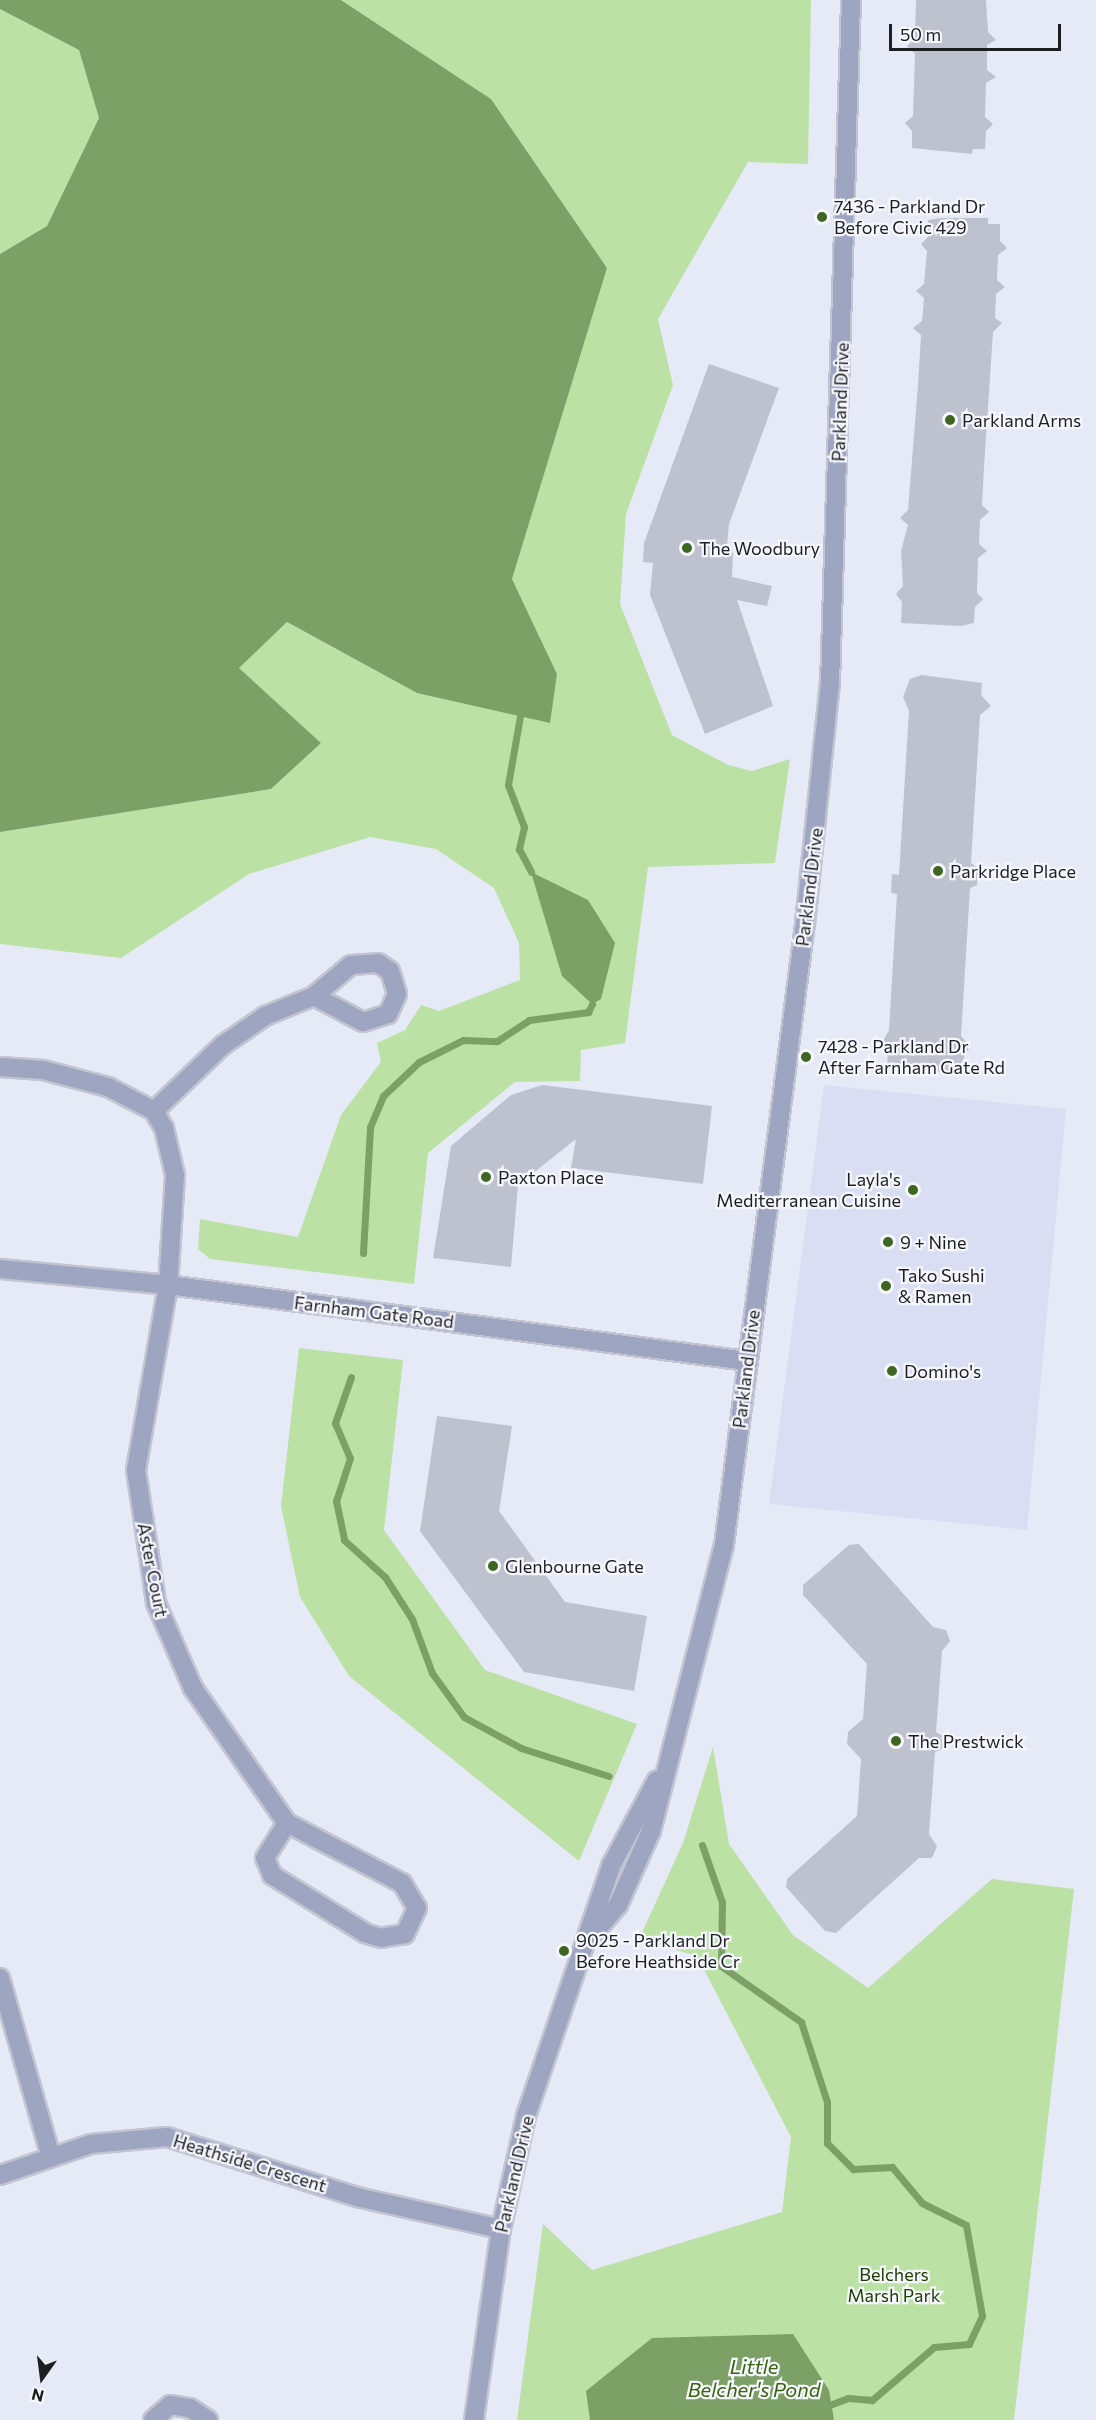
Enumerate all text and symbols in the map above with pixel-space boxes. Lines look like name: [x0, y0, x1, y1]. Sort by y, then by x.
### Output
scale bar: [892, 12, 1064, 50]
text: 50 m: [900, 23, 941, 45]
place label: 7436 - Parkland Dr Before Civic 429: [834, 196, 985, 238]
marker: 7436 - Parkland Dr Before Civic 429: [815, 210, 829, 224]
street label: Parkland Drive: [827, 342, 853, 462]
place label: Parkland Arms: [962, 409, 1081, 431]
marker: Parkland Arms: [943, 413, 957, 427]
place label: The Woodbury: [699, 537, 820, 559]
marker: The Woodbury: [680, 541, 694, 555]
street label: Parkland Drive: [791, 826, 827, 948]
place label: Parkridge Place: [950, 860, 1076, 882]
marker: Parkridge Place: [931, 864, 945, 878]
place label: 7428 - Parkland Dr After Farnham Gate Rd: [818, 1036, 1005, 1078]
marker: 7428 - Parkland Dr After Farnham Gate Rd: [799, 1050, 813, 1064]
place label: Paxton Place: [498, 1166, 604, 1188]
place label: Layla's Mediterranean Cuisine: [716, 1169, 901, 1212]
marker: Paxton Place: [479, 1170, 493, 1184]
marker: Layla's Mediterranean Cuisine: [906, 1183, 920, 1197]
place label: 9 + Nine: [900, 1231, 966, 1253]
marker: 9 + Nine: [881, 1235, 895, 1249]
place label: Tako Sushi & Ramen: [898, 1265, 985, 1308]
marker: Tako Sushi & Ramen: [879, 1279, 893, 1293]
street label: Farnham Gate Road: [293, 1291, 455, 1333]
street label: Parkland Drive: [728, 1308, 764, 1430]
place label: Domino's: [904, 1360, 981, 1382]
marker: Domino's: [885, 1364, 899, 1378]
street label: Aster Court: [133, 1521, 173, 1619]
place label: Glenbourne Gate: [505, 1555, 644, 1577]
marker: Glenbourne Gate: [486, 1559, 500, 1573]
place label: The Prestwick: [908, 1730, 1024, 1752]
marker: The Prestwick: [889, 1734, 903, 1748]
place label: 9025 - Parkland Dr Before Heathside Cr: [576, 1930, 740, 1972]
marker: 9025 - Parkland Dr Before Heathside Cr: [557, 1944, 571, 1958]
street label: Parkland Drive: [490, 2113, 538, 2235]
street label: Heathside Crescent: [171, 2129, 329, 2197]
park label: Belchers Marsh Park: [848, 2264, 940, 2306]
north arrow: [12, 2348, 72, 2408]
water label: Little Belcher's Pond: [688, 2354, 820, 2401]
text: N: [29, 2385, 46, 2407]

